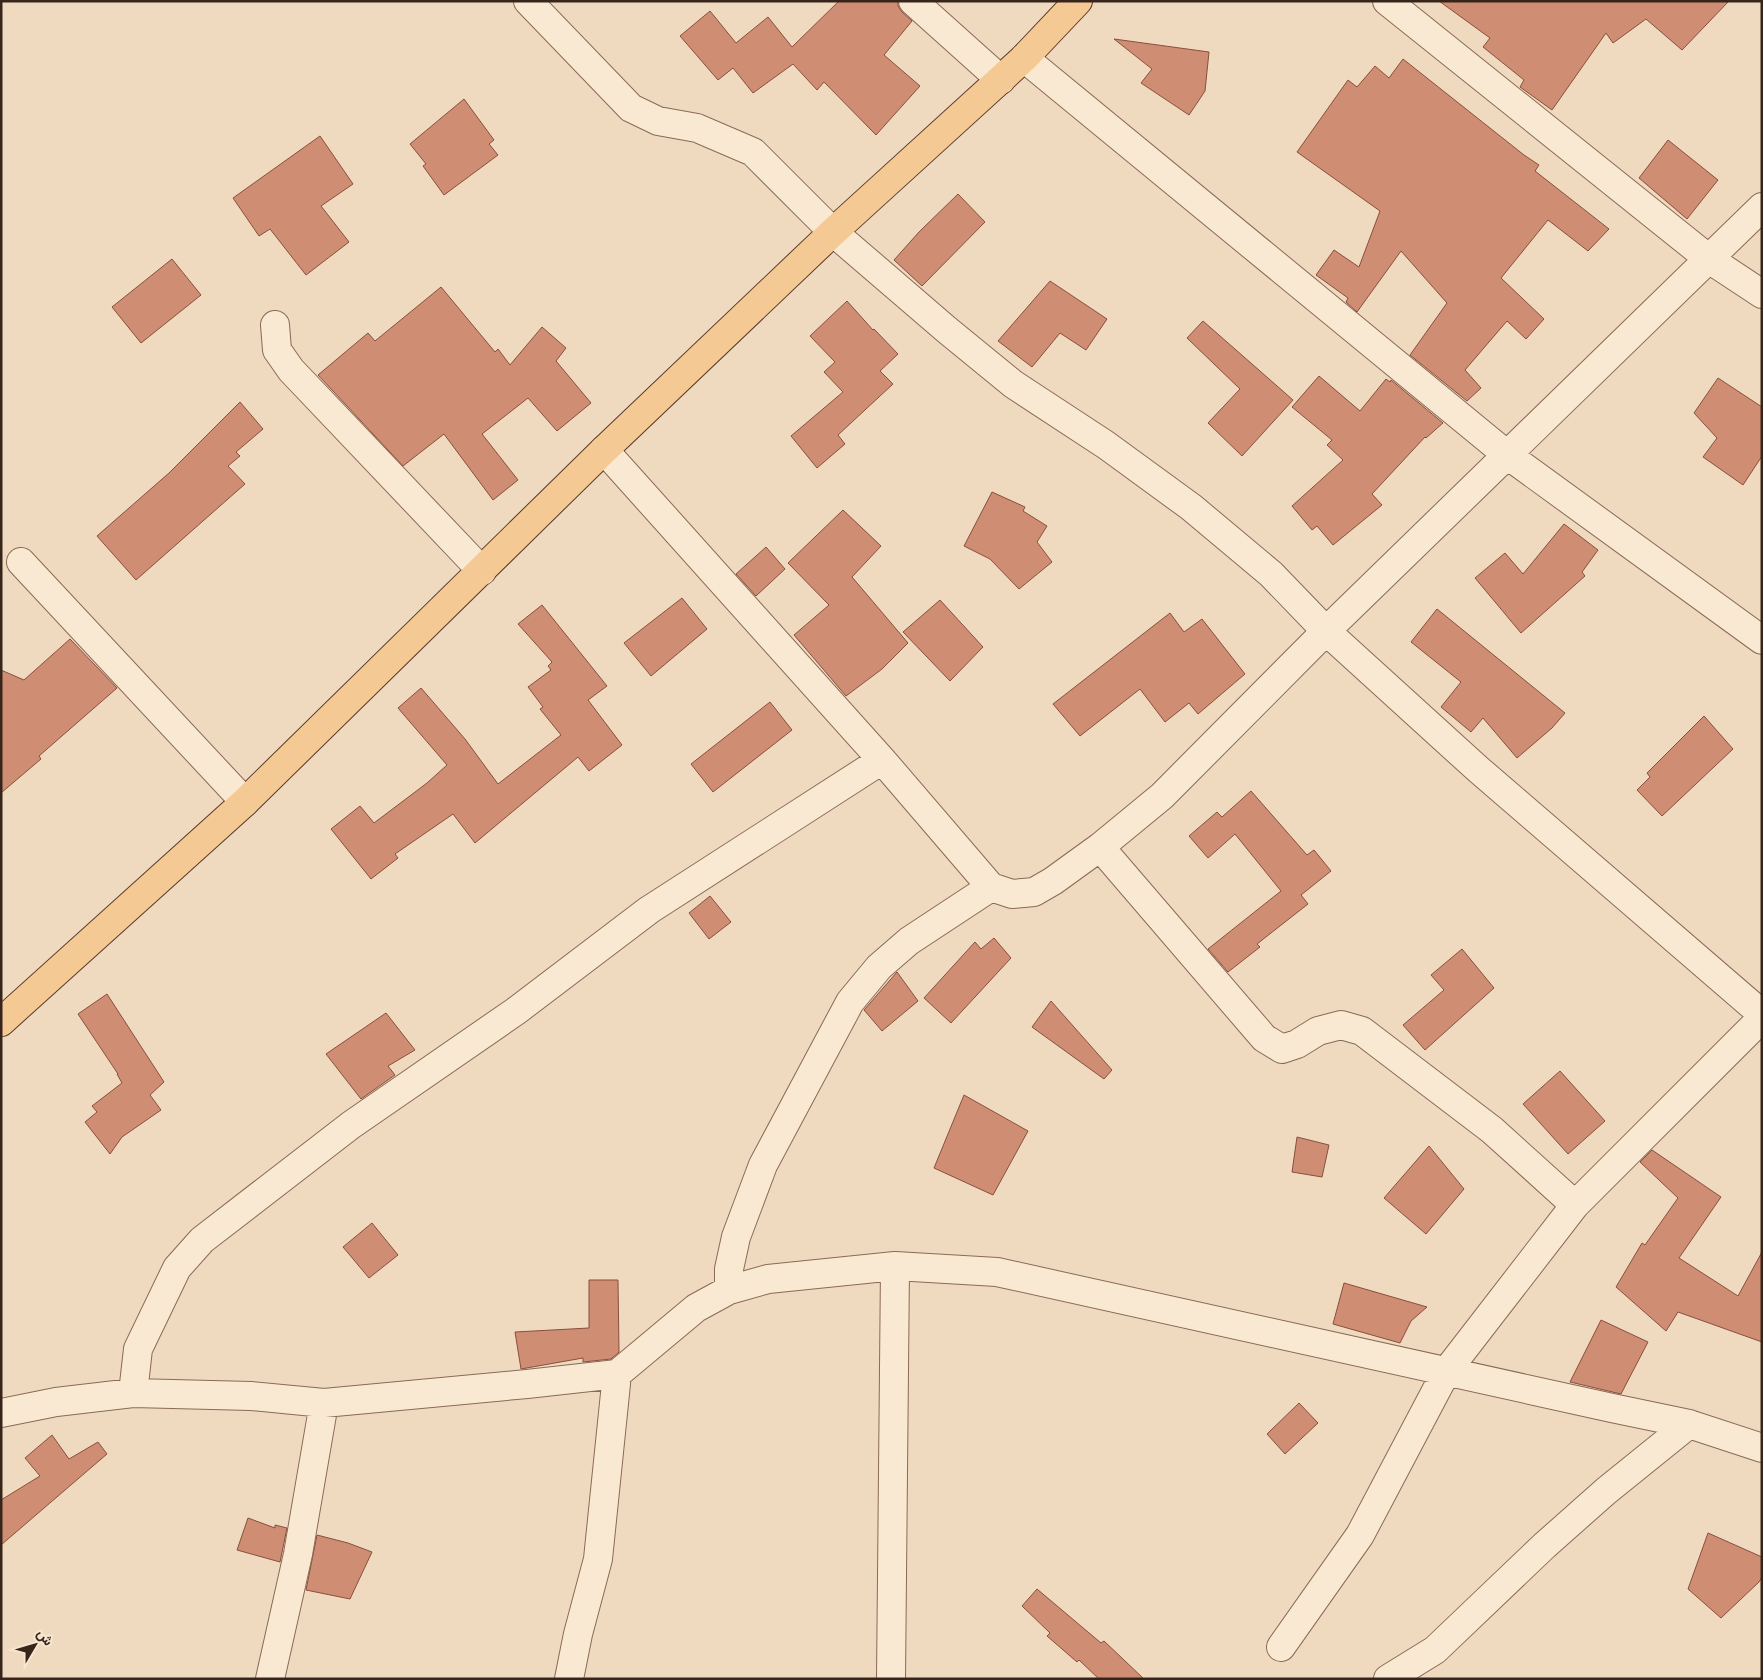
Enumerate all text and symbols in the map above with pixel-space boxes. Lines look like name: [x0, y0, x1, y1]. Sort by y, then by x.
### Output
north arrow: [10, 1620, 60, 1670]
text: ش: [33, 1625, 58, 1649]

